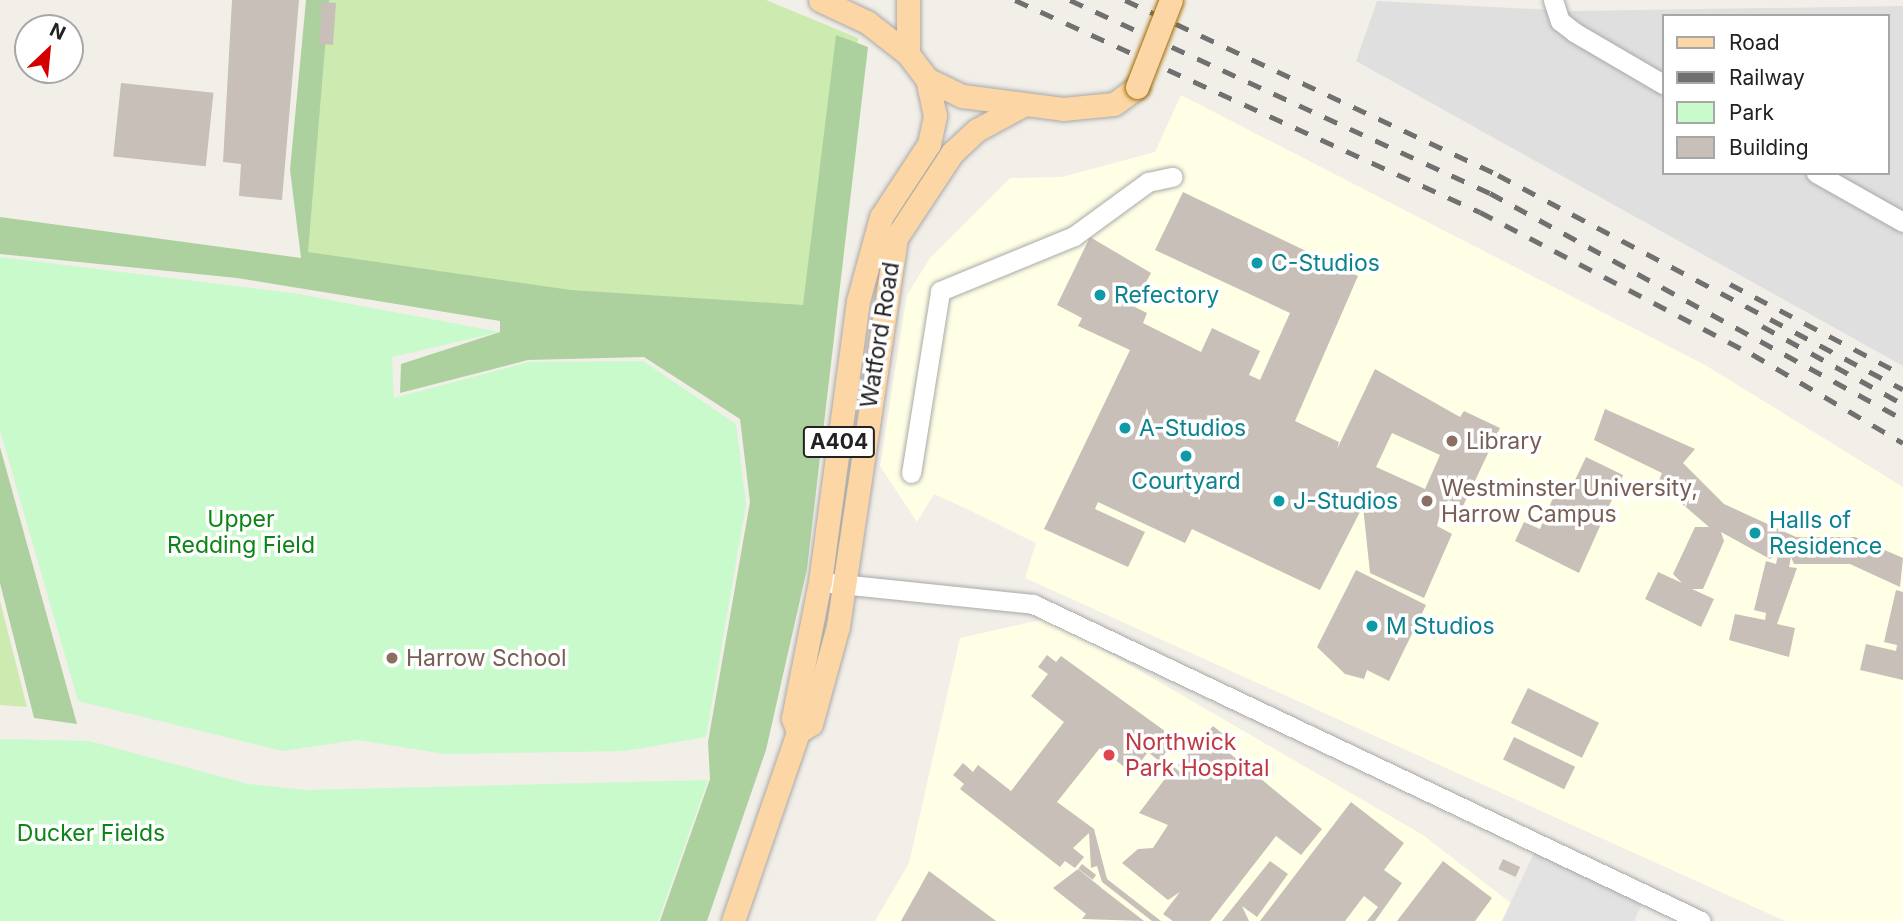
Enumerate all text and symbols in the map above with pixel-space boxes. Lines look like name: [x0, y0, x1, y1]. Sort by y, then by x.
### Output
north arrow: [14, 14, 84, 84]
legend: [1661, 14, 1889, 175]
text: N: [46, 18, 69, 45]
text: Road: [1729, 30, 1780, 55]
text: Railway: [1729, 65, 1805, 90]
text: Park: [1729, 100, 1774, 125]
text: Building: [1729, 135, 1809, 160]
place label: C-Studios: [1271, 249, 1380, 277]
marker: C-Studios: [1249, 255, 1265, 271]
street label: Watford Road: [855, 260, 905, 410]
place label: Refectory: [1114, 281, 1219, 309]
marker: Refectory: [1092, 287, 1108, 303]
place label: A-Studios: [1139, 414, 1246, 442]
marker: A-Studios: [1117, 420, 1133, 436]
road number: A404: [802, 424, 876, 460]
place label: Library: [1466, 427, 1542, 455]
marker: Library: [1444, 433, 1460, 449]
marker: Courtyard: [1178, 448, 1194, 464]
place label: Courtyard: [1131, 467, 1241, 495]
place label: Westminster University, Harrow Campus: [1441, 474, 1698, 528]
place label: J-Studios: [1293, 487, 1398, 515]
marker: J-Studios: [1271, 493, 1287, 509]
marker: Westminster University, Harrow Campus: [1419, 493, 1435, 509]
park label: Upper Redding Field: [167, 505, 315, 559]
place label: Halls of Residence: [1769, 506, 1882, 560]
marker: Halls of Residence: [1747, 525, 1763, 541]
place label: M Studios: [1386, 612, 1495, 640]
marker: M Studios: [1364, 618, 1380, 634]
place label: Harrow School: [406, 644, 567, 672]
marker: Harrow School: [384, 650, 400, 666]
place label: Northwick Park Hospital: [1125, 728, 1270, 782]
marker: Northwick Park Hospital: [1099, 745, 1119, 765]
park label: Ducker Fields: [17, 819, 165, 847]

